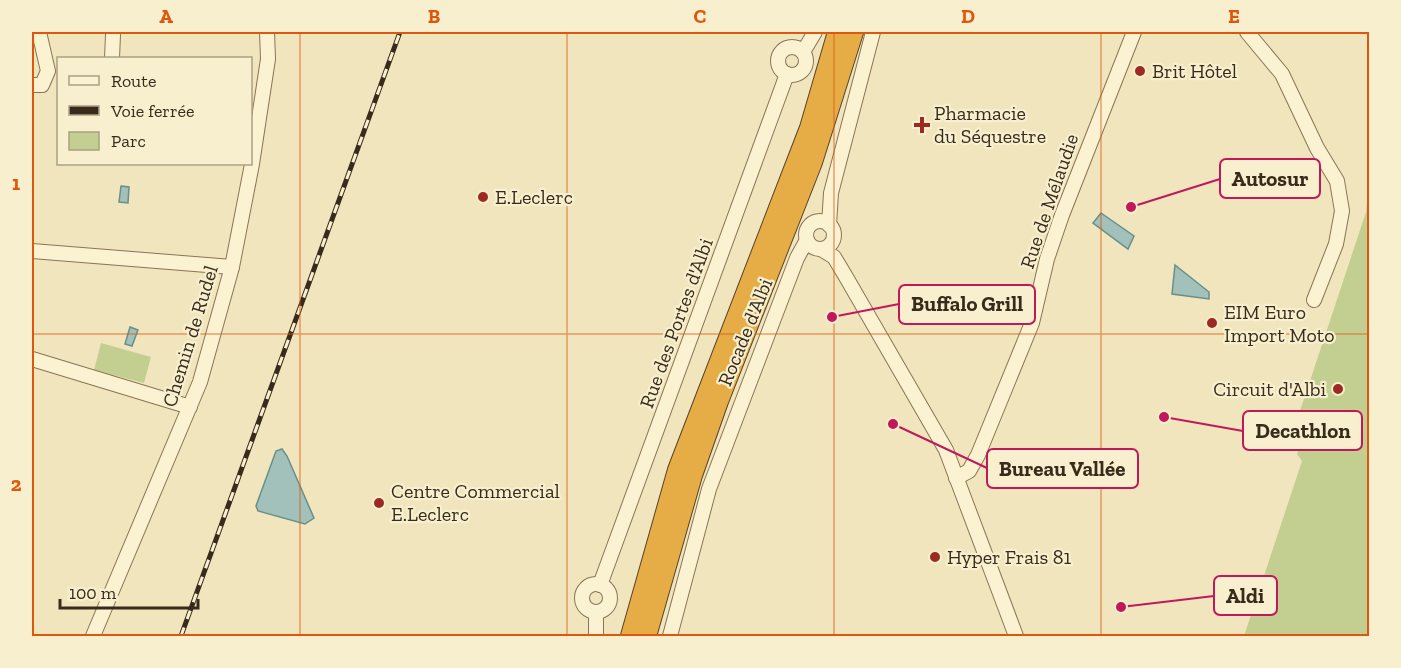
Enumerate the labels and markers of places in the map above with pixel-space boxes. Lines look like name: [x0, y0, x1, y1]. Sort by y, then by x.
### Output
place label: Brit Hôtel: [1152, 59, 1237, 83]
marker: Brit Hôtel: [1133, 64, 1147, 78]
place label: Pharmacie du Séquestre: [934, 101, 1046, 148]
marker: Pharmacie du Séquestre: [915, 118, 929, 132]
callout: Autosur: [1220, 159, 1320, 198]
place label: E.Leclerc: [495, 185, 573, 209]
marker: E.Leclerc: [476, 190, 490, 204]
callout: Buffalo Grill: [899, 285, 1035, 324]
place label: EIM Euro Import Moto: [1224, 300, 1334, 347]
marker: EIM Euro Import Moto: [1205, 316, 1219, 330]
place label: Circuit d'Albi: [1213, 377, 1326, 401]
marker: Circuit d'Albi: [1331, 382, 1345, 396]
callout: Decathlon: [1243, 411, 1362, 450]
callout: Bureau Vallée: [987, 449, 1138, 488]
place label: Centre Commercial E.Leclerc: [391, 479, 560, 526]
marker: Centre Commercial E.Leclerc: [372, 496, 386, 510]
place label: Hyper Frais 81: [947, 545, 1072, 569]
marker: Hyper Frais 81: [928, 550, 942, 564]
callout: Aldi: [1214, 576, 1277, 615]

